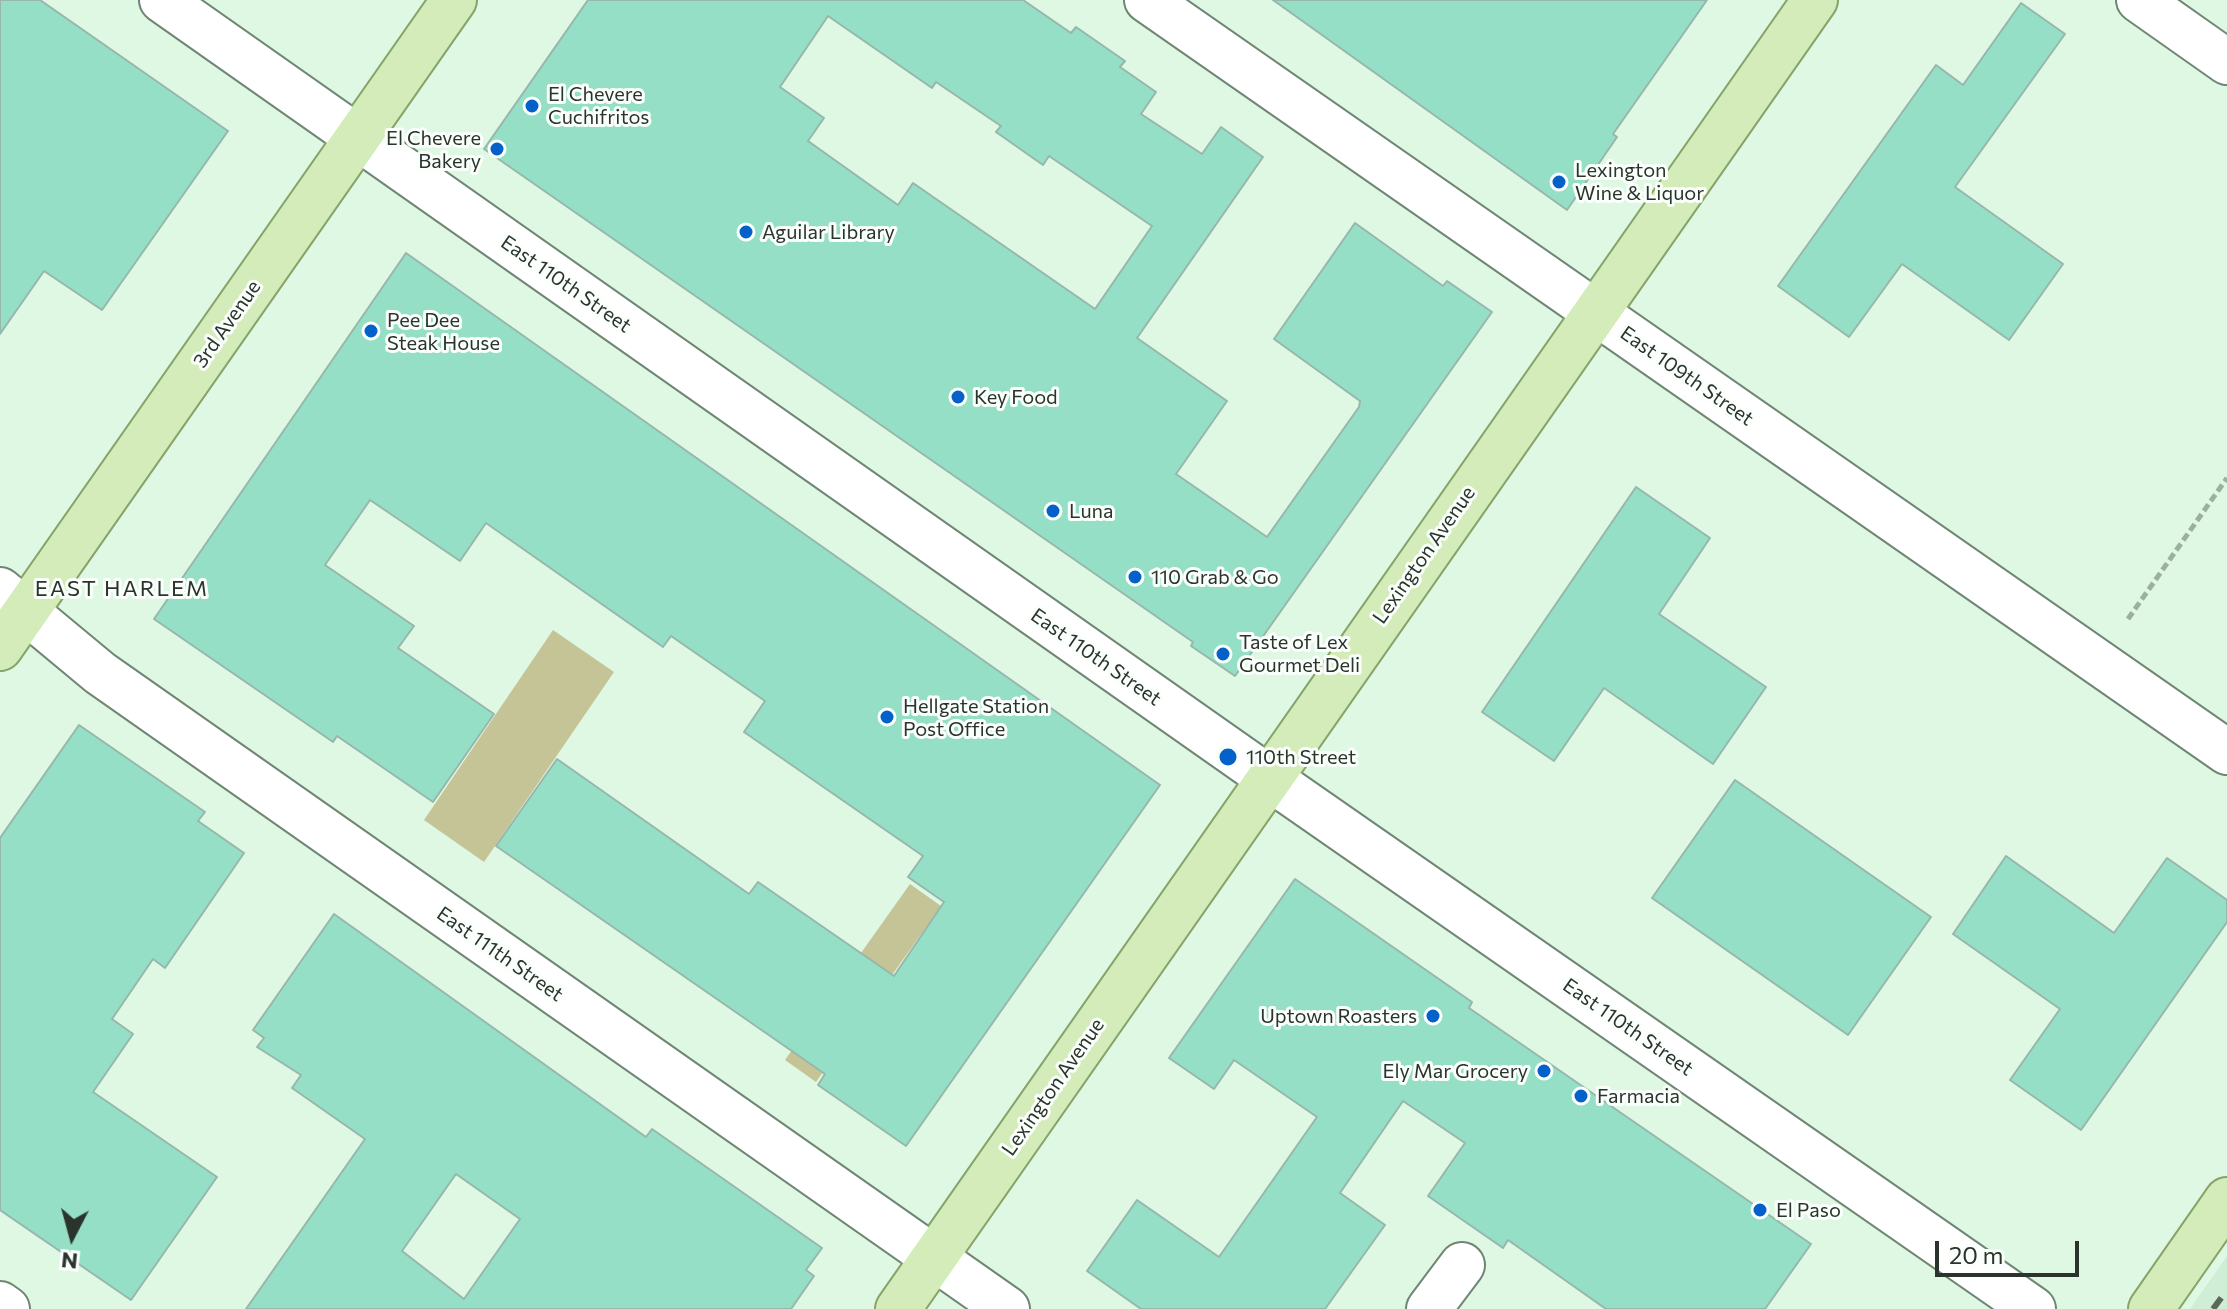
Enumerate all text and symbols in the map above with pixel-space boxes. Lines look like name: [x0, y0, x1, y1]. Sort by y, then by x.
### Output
place label: El Chevere Cuchifritos: [548, 82, 649, 129]
marker: El Chevere Cuchifritos: [523, 97, 541, 115]
place label: El Chevere Bakery: [386, 126, 481, 173]
marker: El Chevere Bakery: [488, 140, 506, 158]
place label: Lexington Wine & Liquor: [1575, 158, 1704, 205]
marker: Lexington Wine & Liquor: [1550, 173, 1568, 191]
place label: Aguilar Library: [762, 220, 895, 244]
marker: Aguilar Library: [737, 223, 755, 241]
street label: East 110th Street: [496, 230, 636, 338]
street label: 3rd Avenue: [188, 276, 266, 372]
place label: Pee Dee Steak House: [387, 308, 500, 355]
street label: East 109th Street: [1616, 321, 1758, 431]
marker: Pee Dee Steak House: [362, 322, 380, 340]
place label: Key Food: [974, 385, 1058, 409]
marker: Key Food: [949, 388, 967, 406]
street label: Lexington Avenue: [1368, 482, 1480, 628]
place label: Luna: [1069, 499, 1114, 523]
marker: Luna: [1044, 502, 1062, 520]
place label: 110 Grab & Go: [1151, 565, 1279, 589]
marker: 110 Grab & Go: [1126, 568, 1144, 586]
district label: EAST HARLEM: [35, 576, 209, 602]
street label: East 110th Street: [1026, 603, 1166, 711]
place label: Taste of Lex Gourmet Deli: [1239, 630, 1360, 677]
marker: Taste of Lex Gourmet Deli: [1214, 645, 1232, 663]
place label: Hellgate Station Post Office: [903, 694, 1049, 741]
marker: Hellgate Station Post Office: [878, 708, 896, 726]
place label: 110th Street: [1246, 745, 1356, 769]
marker: 110th Street: [1217, 746, 1239, 768]
street label: East 111th Street: [432, 901, 568, 1007]
street label: East 110th Street: [1558, 973, 1698, 1081]
place label: Uptown Roasters: [1260, 1004, 1417, 1028]
marker: Uptown Roasters: [1424, 1007, 1442, 1025]
street label: Lexington Avenue: [997, 1014, 1109, 1160]
place label: Ely Mar Grocery: [1383, 1059, 1528, 1083]
marker: Ely Mar Grocery: [1535, 1062, 1553, 1080]
place label: Farmacia: [1597, 1084, 1680, 1108]
marker: Farmacia: [1572, 1087, 1590, 1105]
north arrow: [32, 1197, 112, 1277]
place label: El Paso: [1776, 1198, 1841, 1222]
marker: El Paso: [1751, 1201, 1769, 1219]
scale bar: [1939, 1225, 2083, 1275]
text: 20 m: [1949, 1240, 2003, 1269]
text: N: [60, 1247, 79, 1276]

